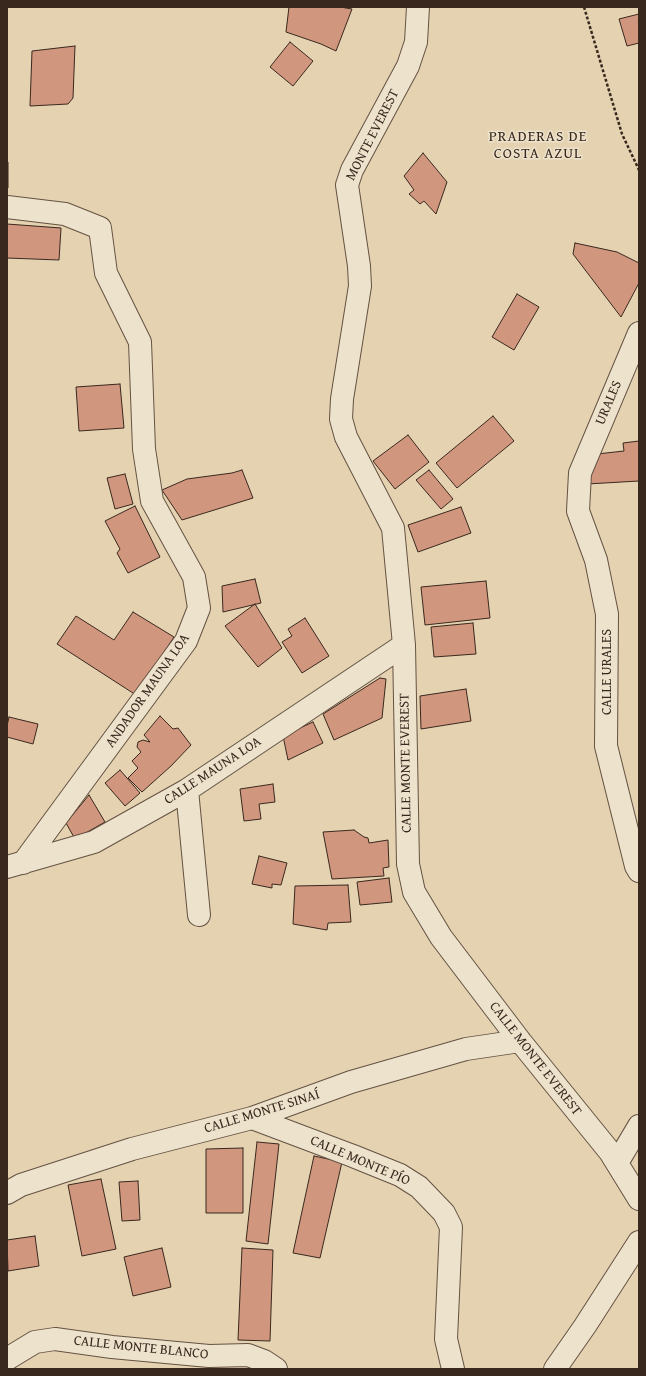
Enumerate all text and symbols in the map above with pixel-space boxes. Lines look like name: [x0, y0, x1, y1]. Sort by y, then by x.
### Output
street label: MONTE EVEREST: [343, 87, 403, 183]
district label: PRADERAS DE COSTA AZUL: [489, 128, 587, 163]
street label: URALES: [592, 378, 626, 428]
street label: CALLE URALES: [599, 629, 615, 715]
street label: ANDADOR MAUNA LOA: [102, 631, 194, 751]
street label: CALLE MONTE EVEREST: [396, 693, 416, 833]
street label: CALLE MAUNA LOA: [161, 733, 265, 809]
street label: CALLE MONTE EVEREST: [485, 999, 585, 1119]
street label: CALLE MONTE SINAÍ: [202, 1086, 322, 1138]
street label: CALLE MONTE PÍO: [307, 1132, 413, 1190]
street label: CALLE MONTE BLANCO: [73, 1333, 209, 1363]

